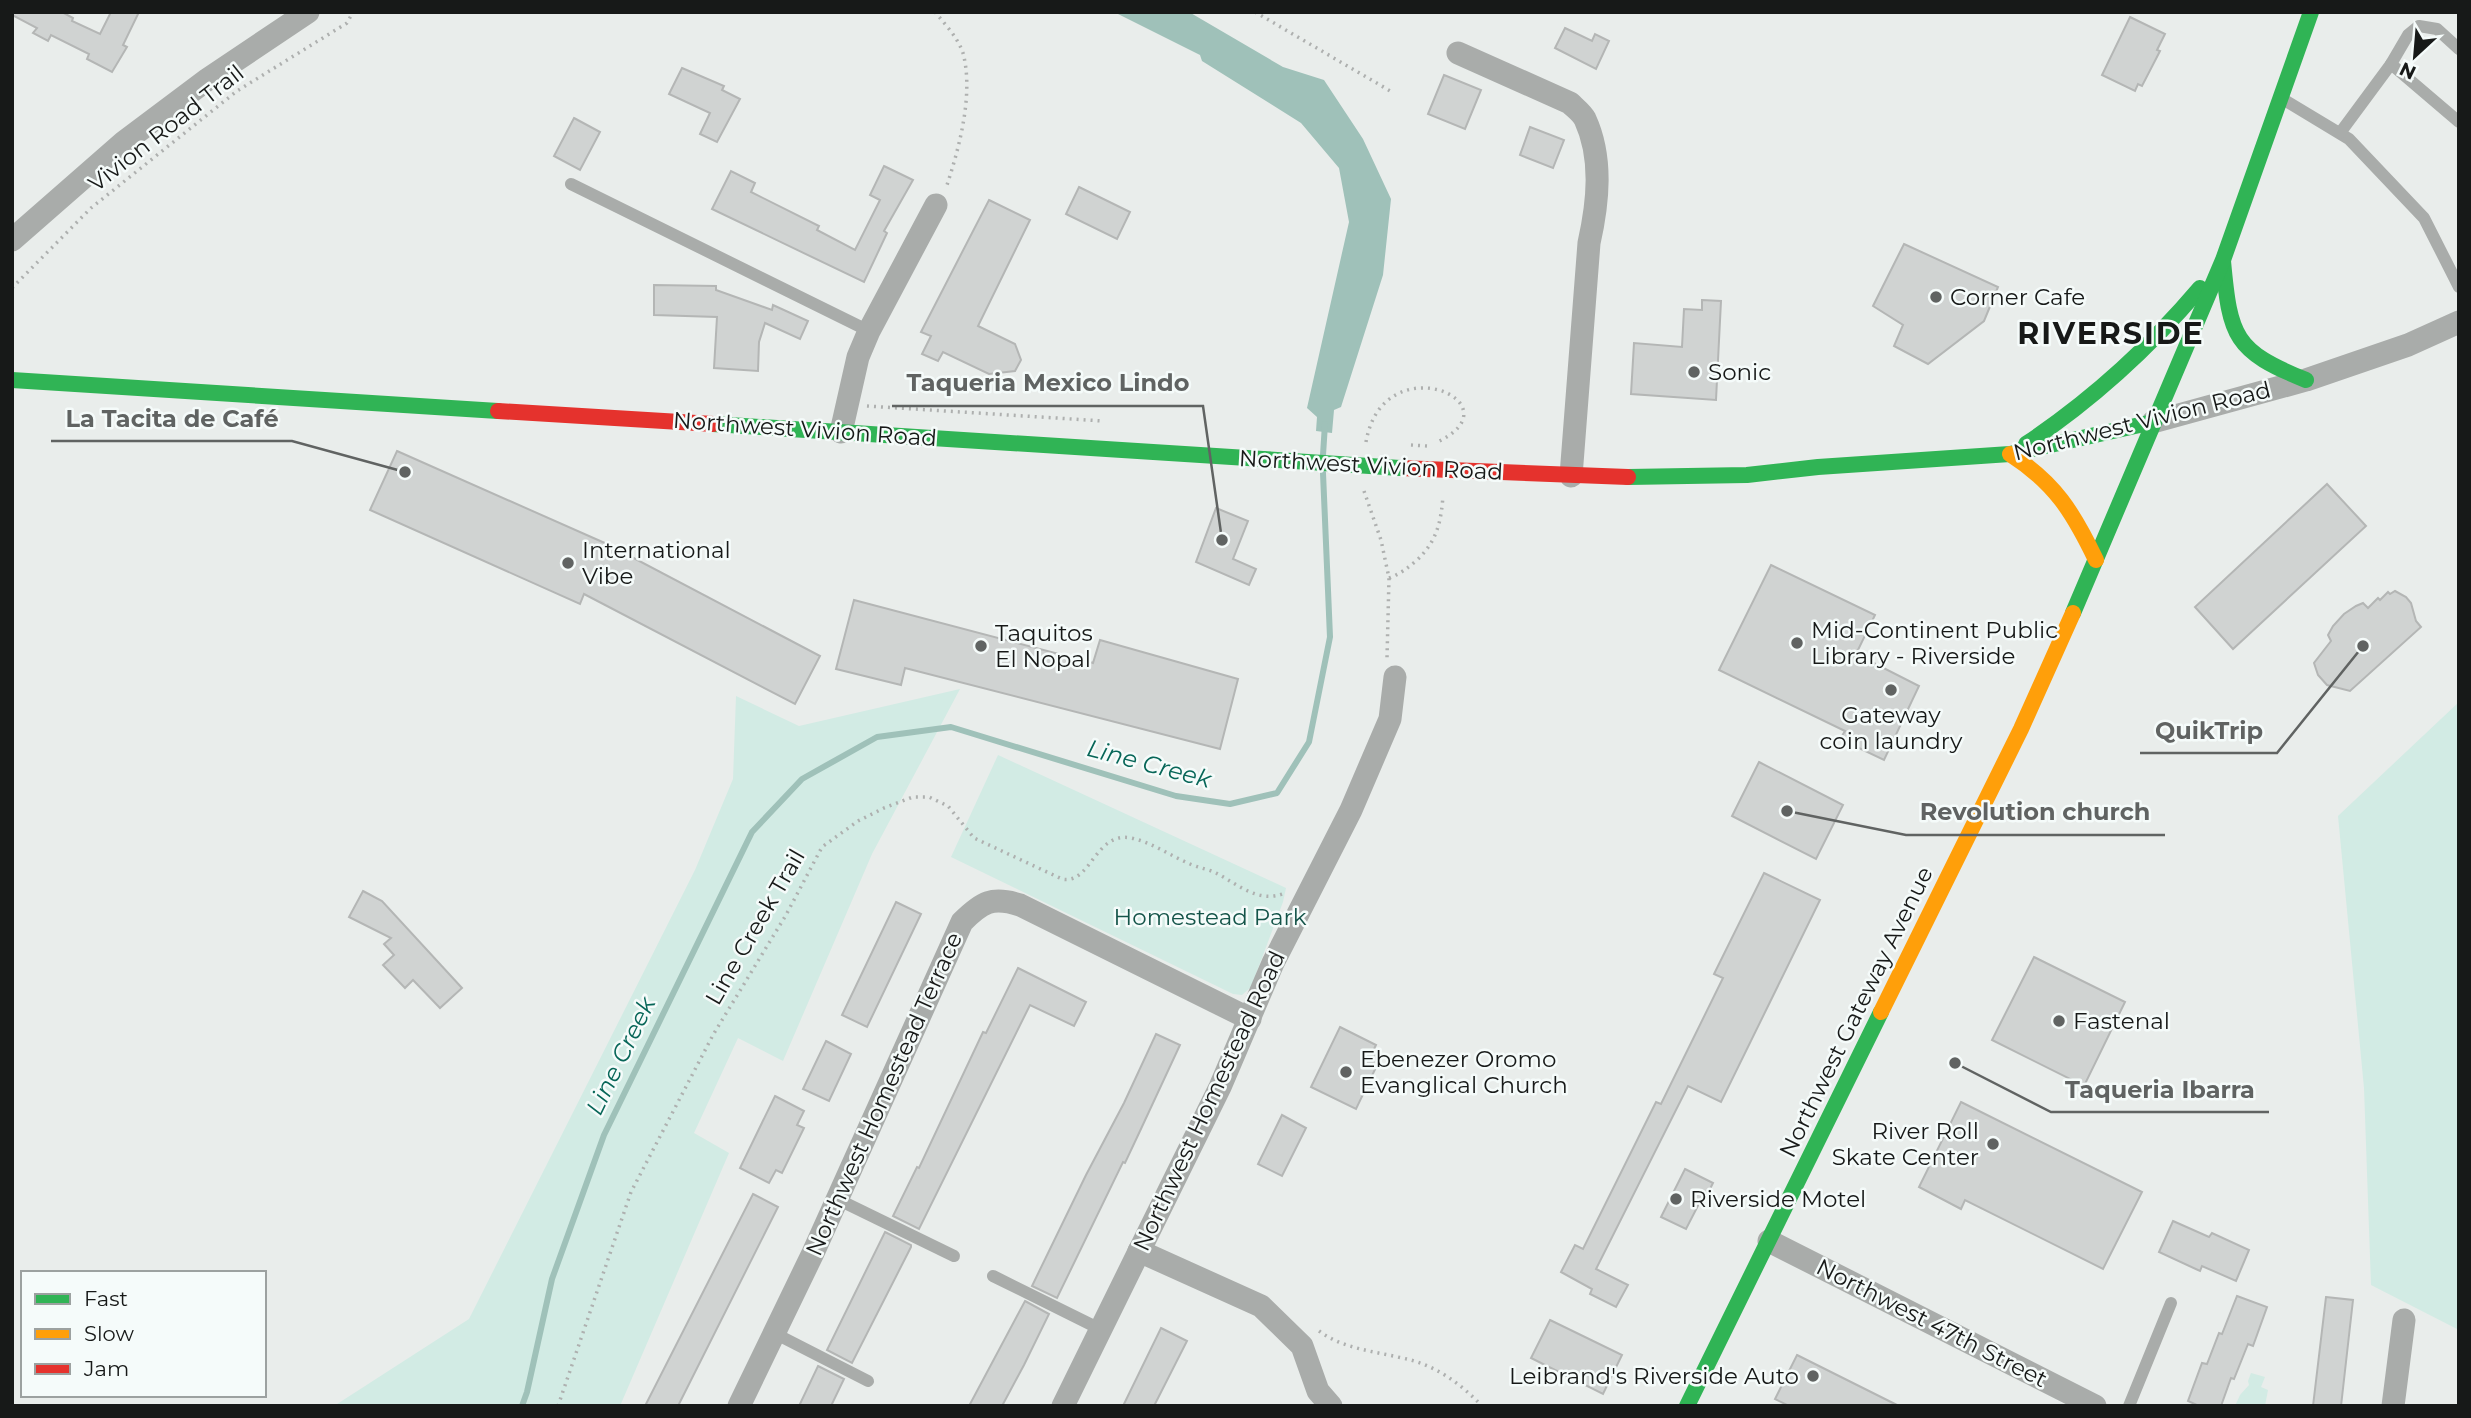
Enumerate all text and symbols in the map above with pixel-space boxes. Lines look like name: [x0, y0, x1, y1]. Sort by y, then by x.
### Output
north arrow: [2380, 21, 2450, 91]
text: N: [2396, 57, 2420, 85]
street label: Vivion Road Trail: [83, 59, 249, 197]
place label: Corner Cafe: [1950, 283, 2085, 311]
marker: Corner Cafe: [1928, 289, 1944, 305]
district label: RIVERSIDE: [2017, 315, 2205, 352]
place label: Sonic: [1708, 358, 1771, 386]
callout: Taqueria Mexico Lindo: [892, 361, 1203, 406]
marker: Sonic: [1686, 364, 1702, 380]
text: Taqueria Mexico Lindo: [907, 368, 1189, 397]
street label: Northwest Vivion Road: [2010, 375, 2274, 467]
callout: La Tacita de Café: [51, 396, 292, 441]
text: La Tacita de Café: [65, 404, 279, 433]
street label: Northwest Vivion Road: [672, 406, 938, 452]
street label: Northwest Vivion Road: [1238, 444, 1504, 486]
place label: International Vibe: [582, 536, 731, 590]
marker: International Vibe: [560, 555, 576, 571]
place label: Mid-Continent Public Library - Riverside: [1811, 616, 2058, 670]
place label: Taquitos El Nopal: [995, 619, 1093, 673]
marker: Mid-Continent Public Library - Riverside: [1789, 635, 1805, 651]
marker: Taquitos El Nopal: [973, 638, 989, 654]
marker: Gateway coin laundry: [1883, 682, 1899, 698]
place label: Gateway coin laundry: [1820, 701, 1963, 755]
callout: QuikTrip: [2140, 708, 2277, 753]
text: QuikTrip: [2155, 716, 2263, 745]
water label: Line Creek: [1084, 733, 1216, 794]
callout: Revolution church: [1906, 790, 2165, 835]
text: Revolution church: [1920, 797, 2150, 826]
street label: Line Creek Trail: [699, 844, 811, 1010]
street label: Northwest Gateway Avenue: [1773, 862, 1939, 1162]
park label: Homestead Park: [1114, 903, 1307, 931]
street label: Northwest Homestead Terrace: [800, 928, 968, 1260]
street label: Northwest Homestead Road: [1127, 946, 1291, 1256]
water label: Line Creek: [580, 991, 662, 1119]
place label: Fastenal: [2073, 1007, 2170, 1035]
marker: Fastenal: [2051, 1013, 2067, 1029]
place label: Ebenezer Oromo Evanglical Church: [1360, 1045, 1568, 1099]
marker: Ebenezer Oromo Evanglical Church: [1338, 1064, 1354, 1080]
callout: Taqueria Ibarra: [2051, 1067, 2269, 1112]
text: Taqueria Ibarra: [2065, 1075, 2255, 1104]
place label: River Roll Skate Center: [1832, 1117, 1979, 1171]
marker: River Roll Skate Center: [1985, 1136, 2001, 1152]
place label: Riverside Motel: [1690, 1185, 1866, 1213]
marker: Riverside Motel: [1668, 1191, 1684, 1207]
street label: Northwest 47th Street: [1812, 1253, 2052, 1393]
legend: [21, 1271, 266, 1397]
text: Fast: [84, 1286, 128, 1311]
text: Slow: [84, 1321, 134, 1346]
text: Jam: [83, 1356, 129, 1381]
place label: Leibrand's Riverside Auto: [1509, 1362, 1799, 1390]
marker: Leibrand's Riverside Auto: [1805, 1368, 1821, 1384]

